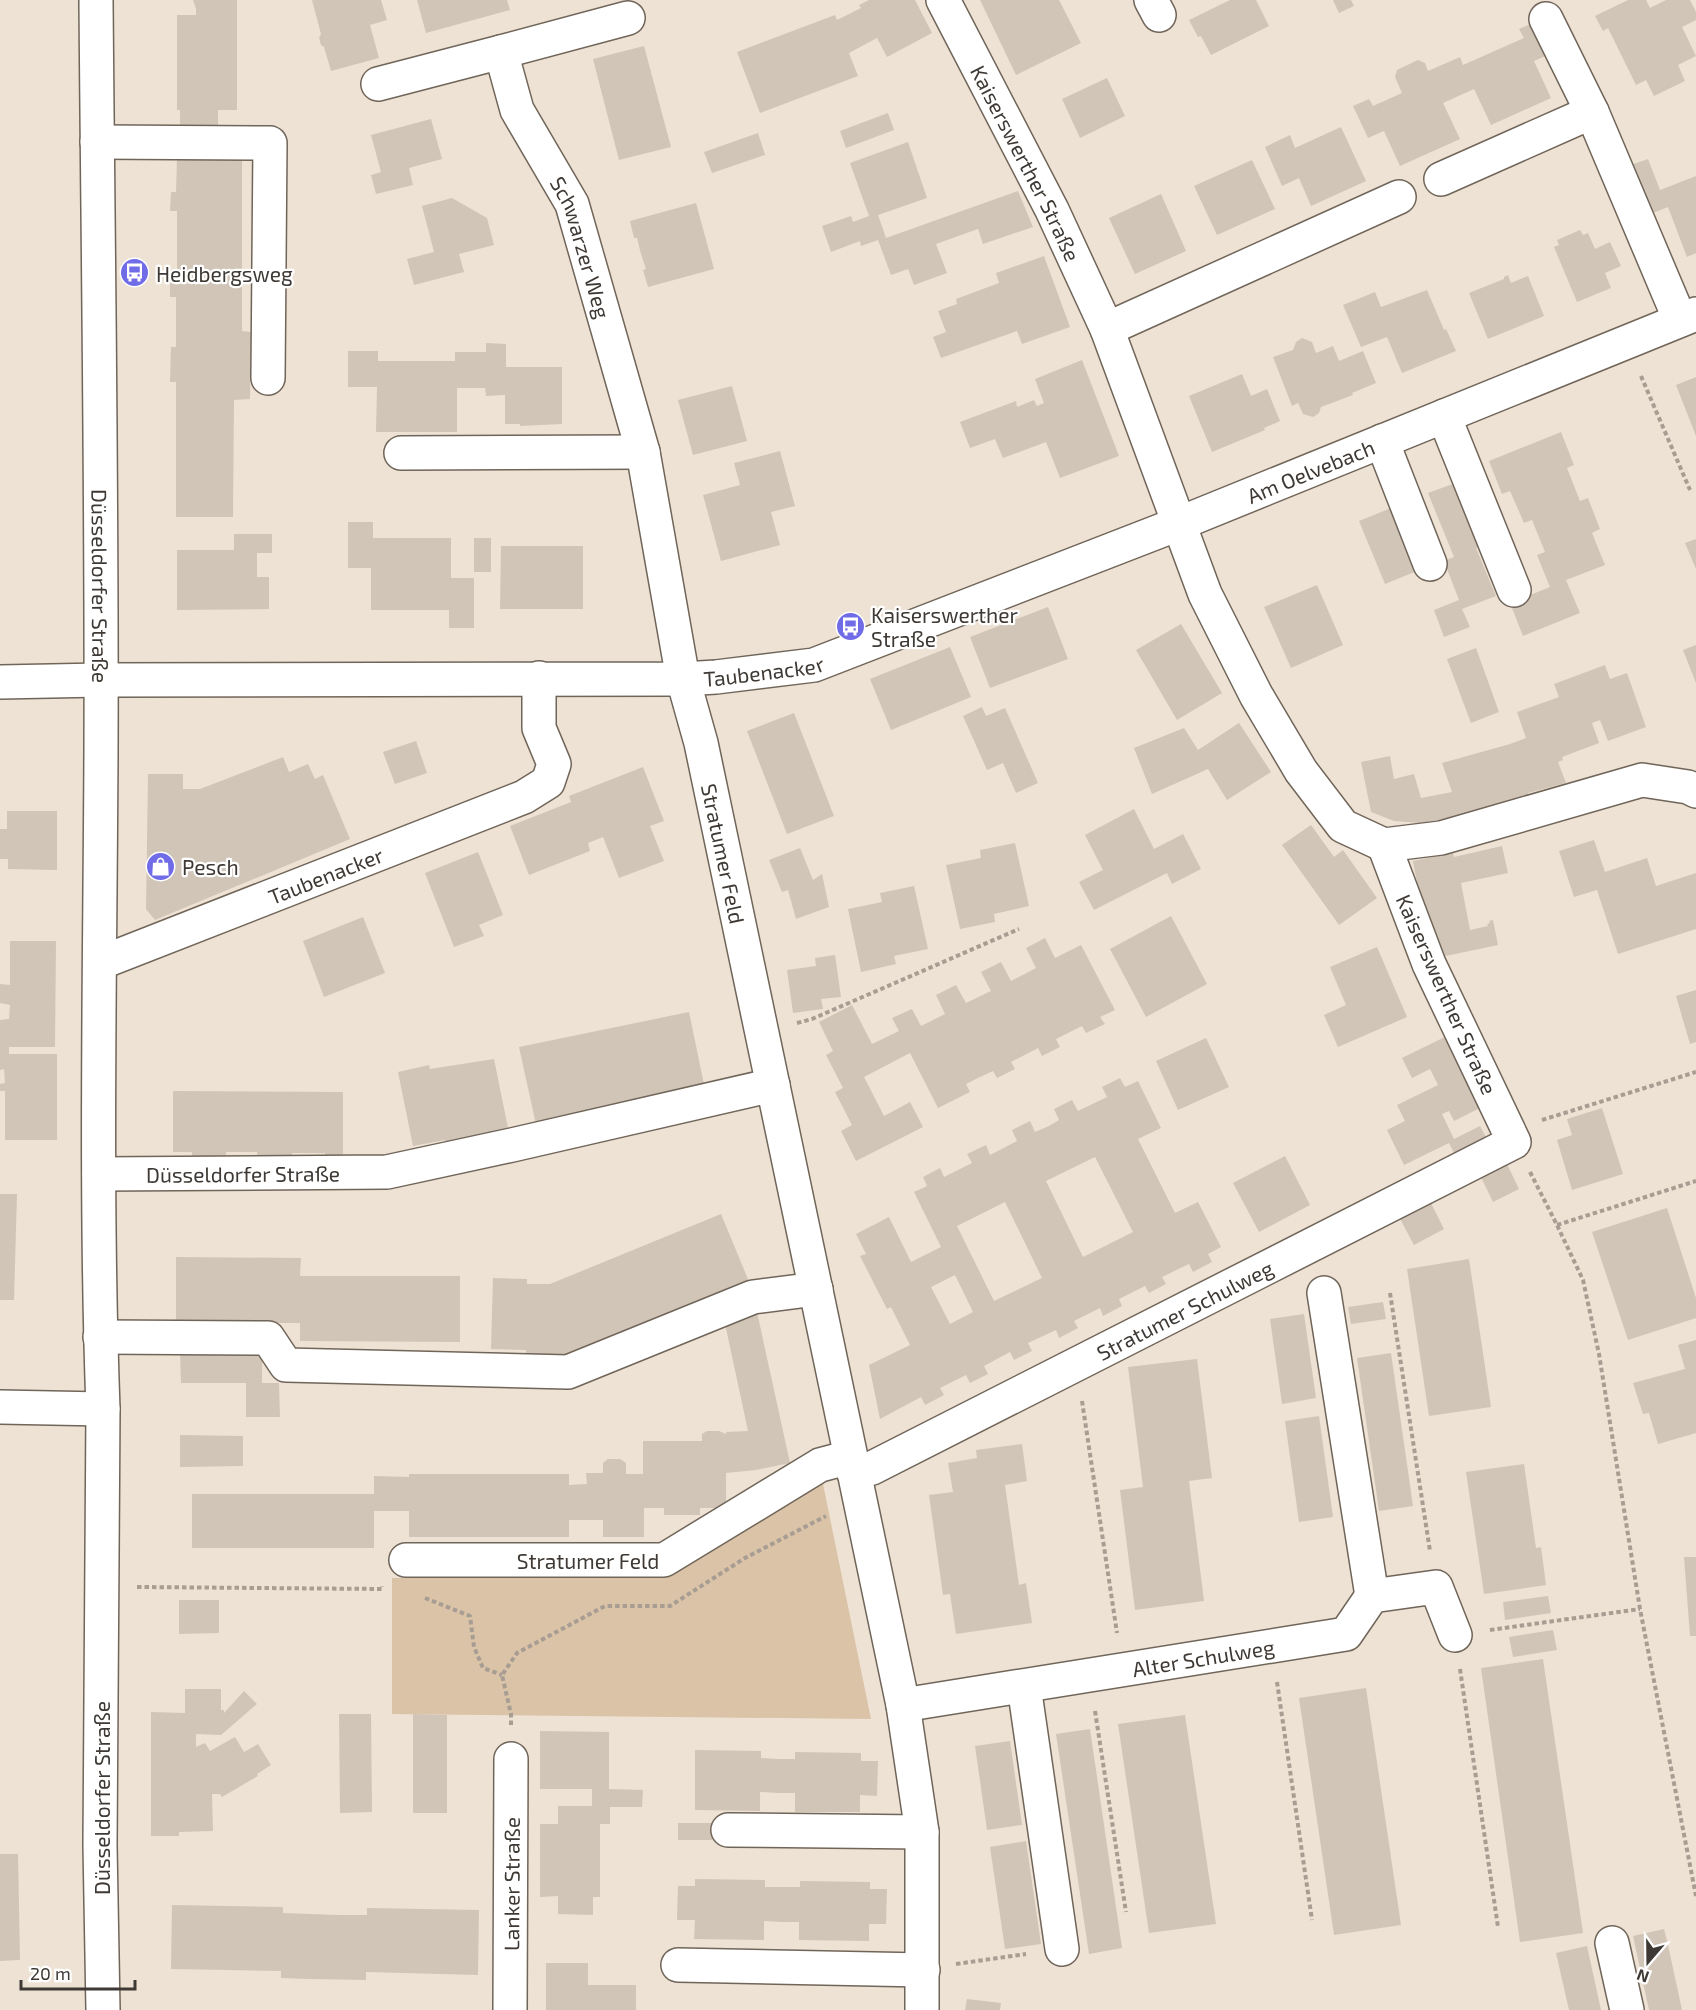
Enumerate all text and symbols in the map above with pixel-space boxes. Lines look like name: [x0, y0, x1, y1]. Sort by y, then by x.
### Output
street label: Kaiserswerther Straße: [966, 61, 1086, 265]
street label: Schwarzer Weg: [546, 171, 617, 321]
bus stop icon: Heidbergsweg: [119, 257, 151, 289]
place label: Heidbergsweg: [156, 261, 293, 286]
street label: Am Oelvebach: [1243, 433, 1378, 507]
street label: Düsseldorfer Straße: [88, 489, 114, 683]
place label: Kaiserswerther Straße: [871, 602, 1019, 651]
bus stop icon: Kaiserswerther Straße: [834, 610, 866, 642]
street label: Taubenacker: [703, 650, 828, 690]
street label: Stratumer Feld: [697, 781, 751, 926]
street label: Taubenacker: [264, 841, 387, 908]
shop icon: Pesch: [145, 850, 177, 882]
place label: Pesch: [182, 854, 239, 879]
street label: Kaiserswerther Straße: [1392, 890, 1502, 1098]
street label: Düsseldorfer Straße: [146, 1160, 340, 1186]
street label: Stratumer Schulweg: [1092, 1254, 1277, 1365]
street label: Stratumer Feld: [517, 1548, 659, 1573]
street label: Alter Schulweg: [1130, 1633, 1276, 1681]
street label: Düsseldorfer Straße: [89, 1701, 114, 1895]
street label: Lanker Straße: [498, 1817, 523, 1951]
north arrow: [1618, 1932, 1678, 1992]
scale bar: [21, 1953, 135, 1991]
text: 20 m: [30, 1962, 71, 1984]
text: N: [1634, 1966, 1651, 1987]

